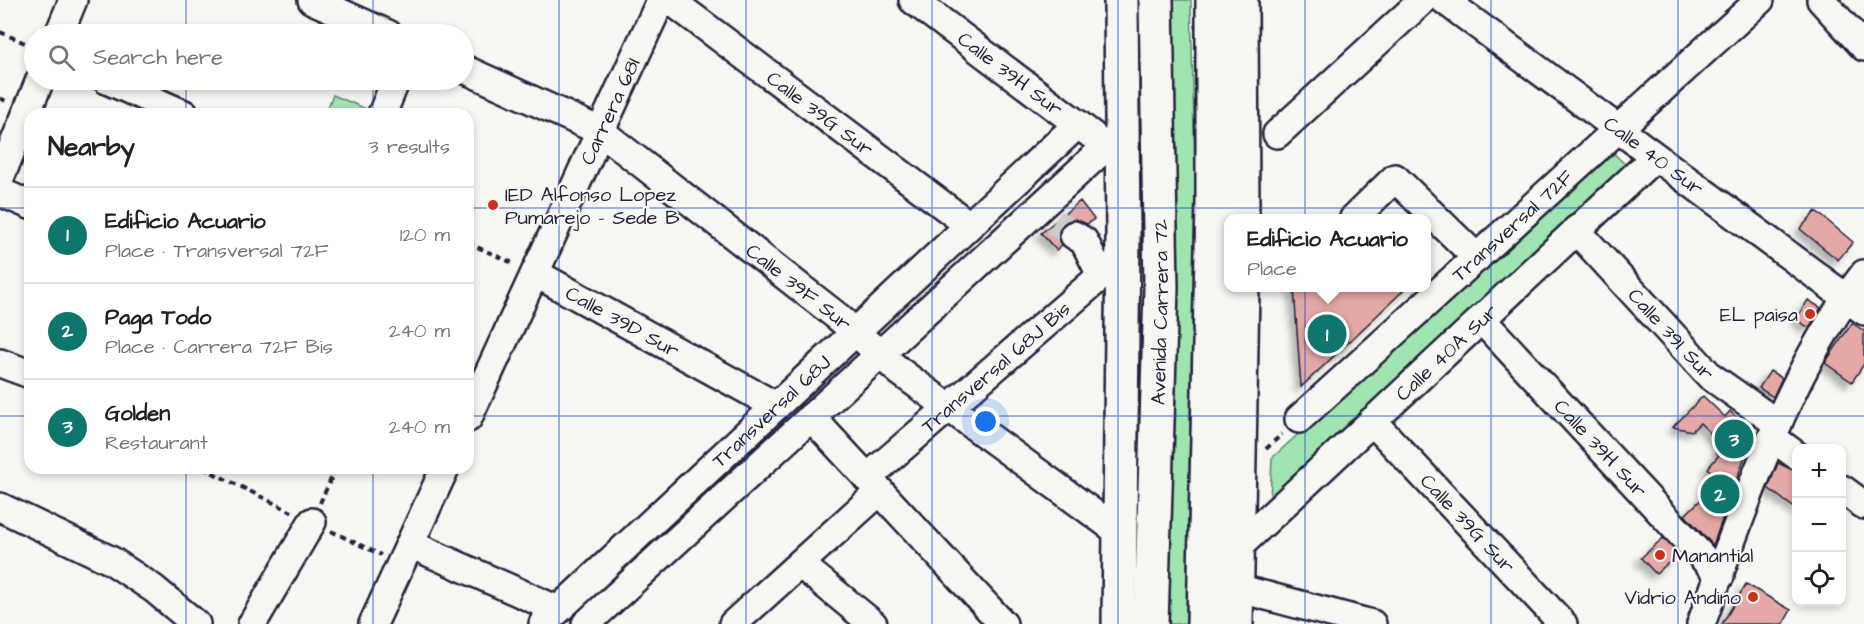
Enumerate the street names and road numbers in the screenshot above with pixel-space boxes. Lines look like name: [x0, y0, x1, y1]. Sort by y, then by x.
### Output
street label: Calle 39H Sur: [951, 25, 1068, 123]
street label: Carrera 68I: [574, 53, 647, 170]
street label: Calle 39G Sur: [760, 64, 879, 163]
street label: Calle 40 Sur: [1597, 110, 1709, 202]
street label: Transversal 72F: [1446, 163, 1580, 289]
street label: Avenida Carrera 72: [1145, 218, 1176, 405]
street label: Calle 39F Sur: [740, 237, 857, 338]
street label: Calle 39D Sur: [560, 279, 684, 365]
street label: Calle 39I Sur: [1621, 282, 1720, 387]
street label: Transversal 68J Bis: [916, 295, 1077, 440]
street label: Calle 40A Sur: [1390, 298, 1504, 408]
street label: Transversal 68J: [706, 349, 838, 474]
street label: Calle 39H Sur: [1547, 393, 1653, 504]
street label: Calle 39G Sur: [1413, 468, 1521, 580]

